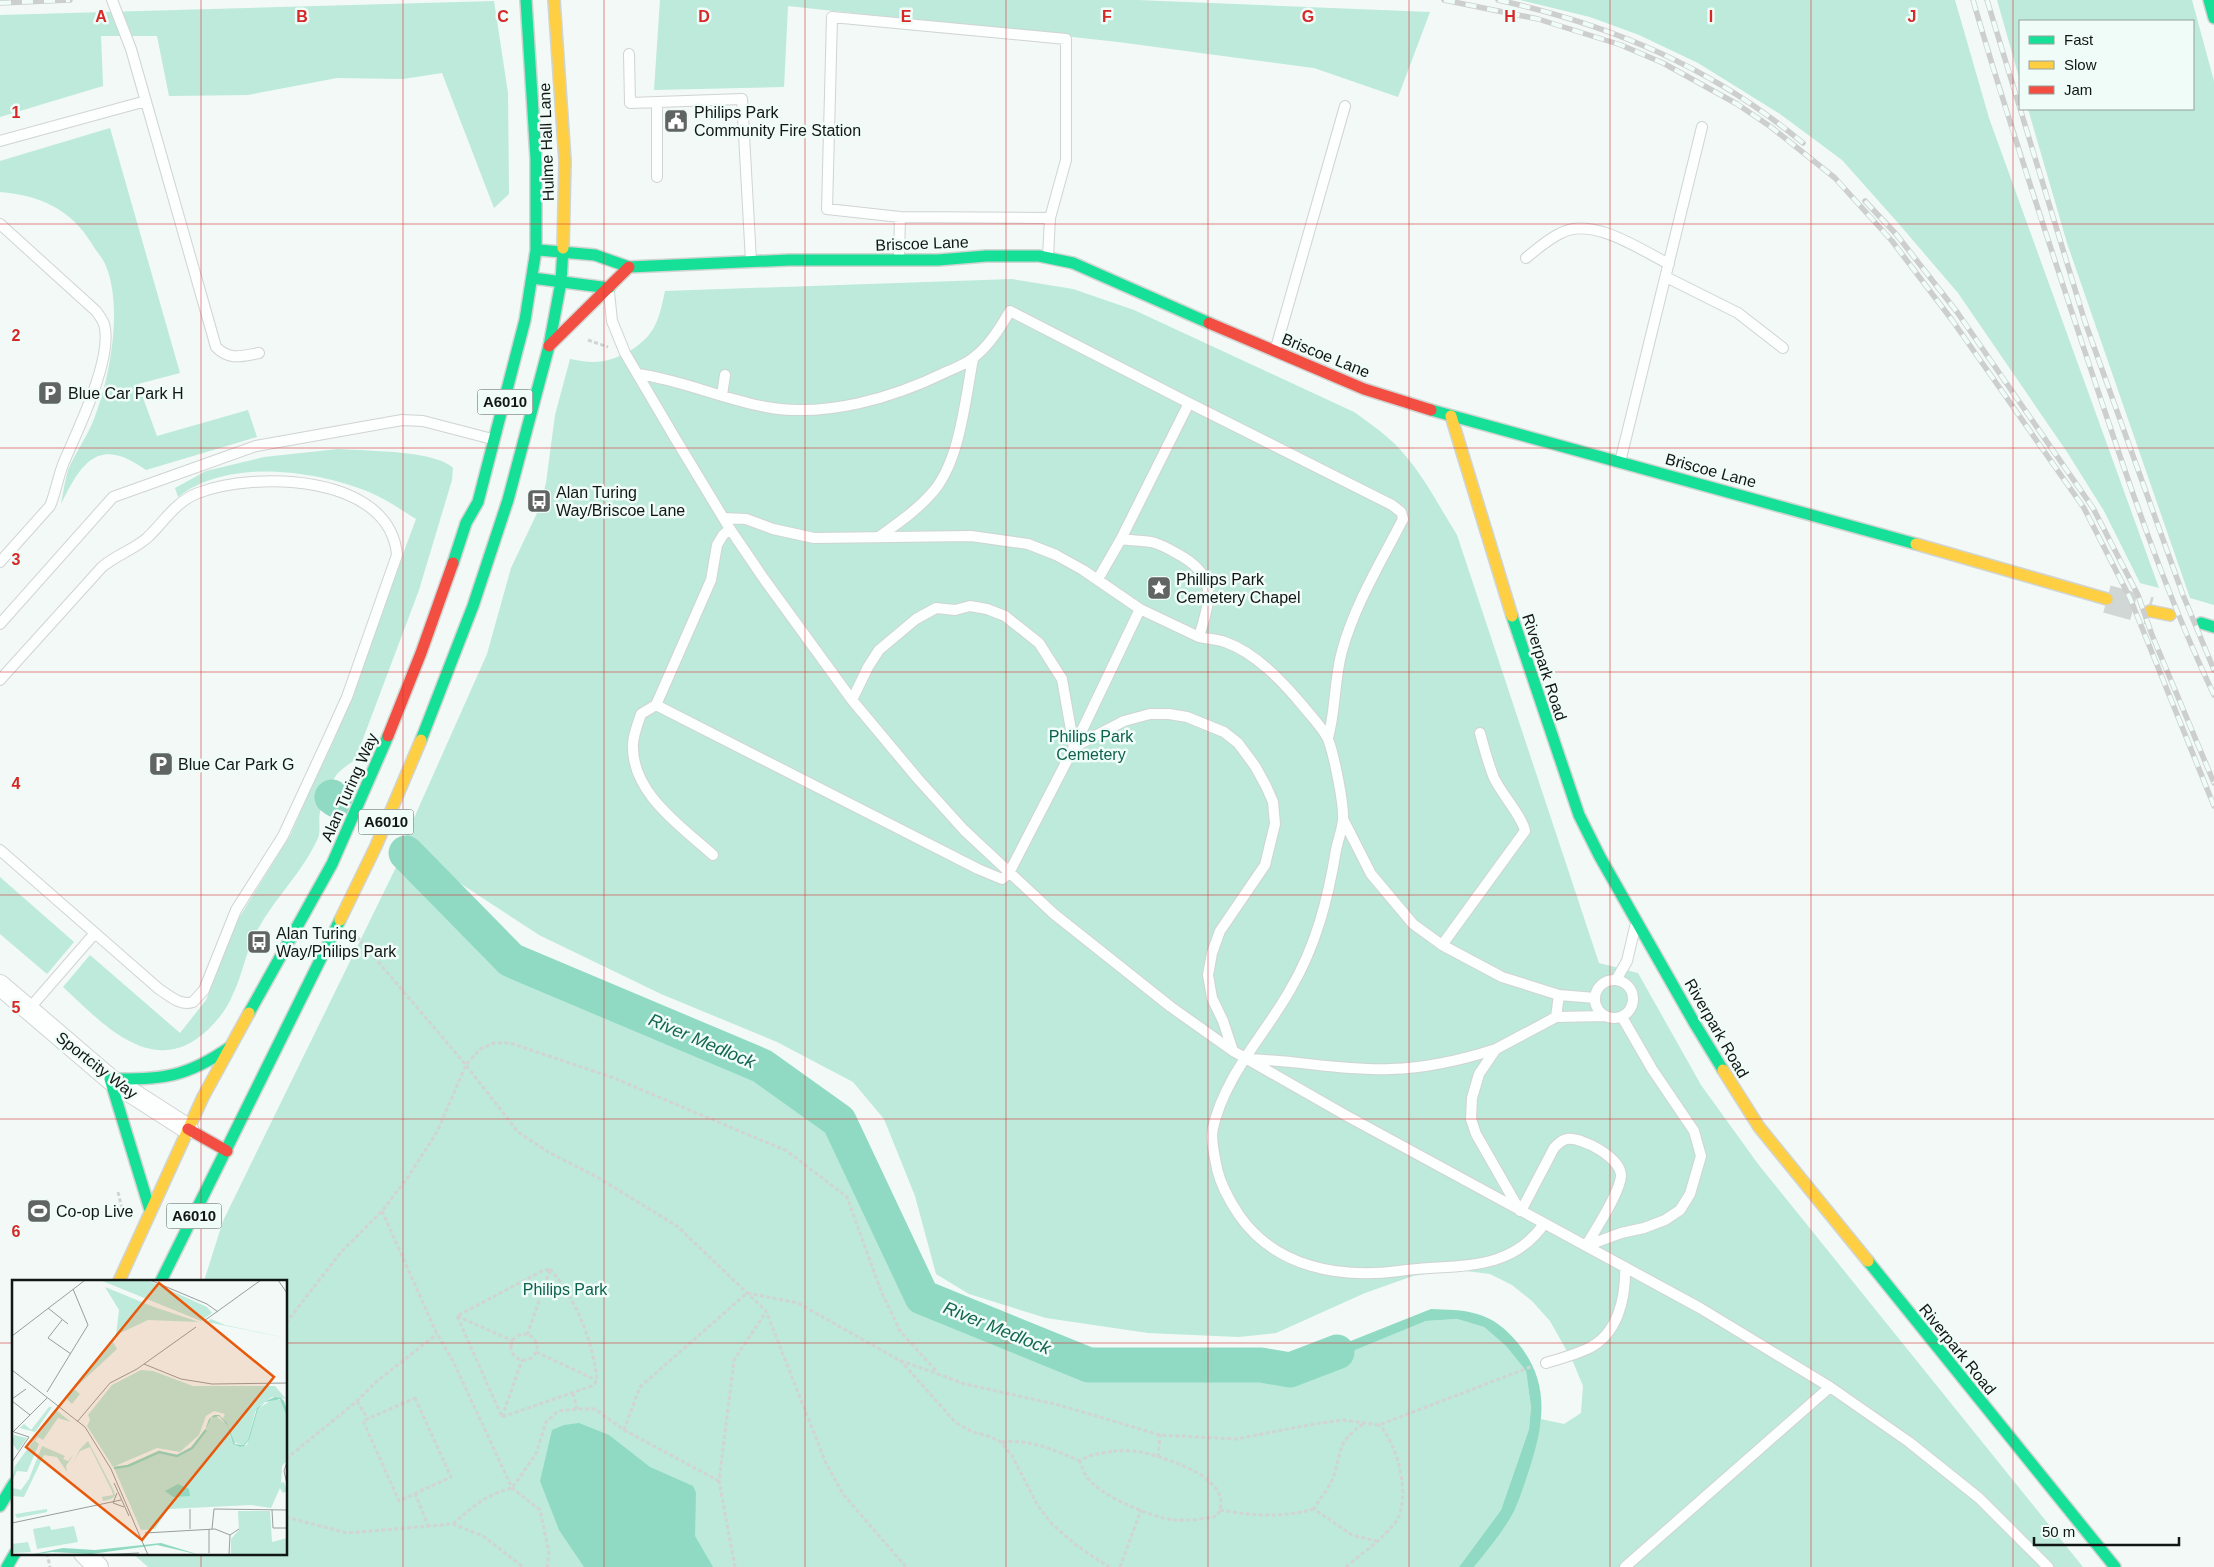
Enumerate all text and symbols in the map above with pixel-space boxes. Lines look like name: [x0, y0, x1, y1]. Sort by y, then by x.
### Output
text: A: [95, 8, 107, 25]
text: B: [296, 8, 308, 25]
text: C: [497, 8, 509, 25]
text: D: [698, 8, 710, 25]
text: E: [901, 8, 912, 25]
text: F: [1102, 8, 1112, 25]
text: G: [1302, 8, 1314, 25]
text: H: [1504, 8, 1516, 25]
text: I: [1709, 8, 1713, 25]
text: J: [1908, 8, 1916, 25]
legend: [2019, 20, 2194, 110]
text: Fast: [2064, 31, 2094, 48]
text: Slow: [2064, 56, 2097, 73]
text: Jam: [2064, 81, 2092, 98]
street label: Hulme Hall Lane: [536, 82, 557, 201]
text: 1: [12, 104, 21, 121]
place label: Philips Park Community Fire Station: [694, 104, 861, 139]
public building icon: Philips Park Community Fire Station: [663, 108, 689, 134]
street label: Briscoe Lane: [875, 233, 969, 254]
text: 2: [12, 327, 21, 344]
street label: Briscoe Lane: [1279, 330, 1372, 381]
parking icon: Blue Car Park H: [37, 380, 63, 406]
place label: Blue Car Park H: [68, 385, 184, 402]
road number: A6010: [478, 390, 532, 414]
street label: Briscoe Lane: [1664, 450, 1758, 491]
place label: Alan Turing Way/Briscoe Lane: [556, 484, 685, 519]
bus stop icon: Alan Turing Way/Briscoe Lane: [526, 488, 552, 514]
text: 3: [12, 551, 21, 568]
place label: Phillips Park Cemetery Chapel: [1176, 571, 1301, 606]
place icon: Phillips Park Cemetery Chapel: [1146, 575, 1172, 601]
street label: Riverpark Road: [1519, 612, 1570, 723]
park label: Philips Park Cemetery: [1049, 728, 1134, 763]
street label: Alan Turing Way: [318, 730, 381, 844]
parking icon: Blue Car Park G: [148, 751, 174, 777]
place label: Blue Car Park G: [178, 756, 294, 773]
text: 4: [12, 775, 21, 792]
road number: A6010: [358, 810, 414, 834]
place label: Alan Turing Way/Philips Park: [276, 925, 397, 960]
bus stop icon: Alan Turing Way/Philips Park: [246, 929, 272, 955]
street label: Riverpark Road: [1681, 976, 1752, 1081]
text: 5: [12, 999, 21, 1016]
water label: River Medlock: [646, 1010, 759, 1073]
street label: Sportcity Way: [53, 1028, 141, 1102]
sports icon: Co-op Live: [26, 1198, 52, 1224]
place label: Co-op Live: [56, 1203, 133, 1220]
road number: A6010: [166, 1204, 222, 1228]
text: 6: [12, 1223, 21, 1240]
inset map: [12, 1280, 288, 1554]
park label: Philips Park: [523, 1281, 608, 1298]
water label: River Medlock: [940, 1297, 1055, 1359]
street label: Riverpark Road: [1916, 1301, 1999, 1398]
scale bar: [2034, 1514, 2179, 1546]
text: 50 m: [2042, 1523, 2075, 1540]

